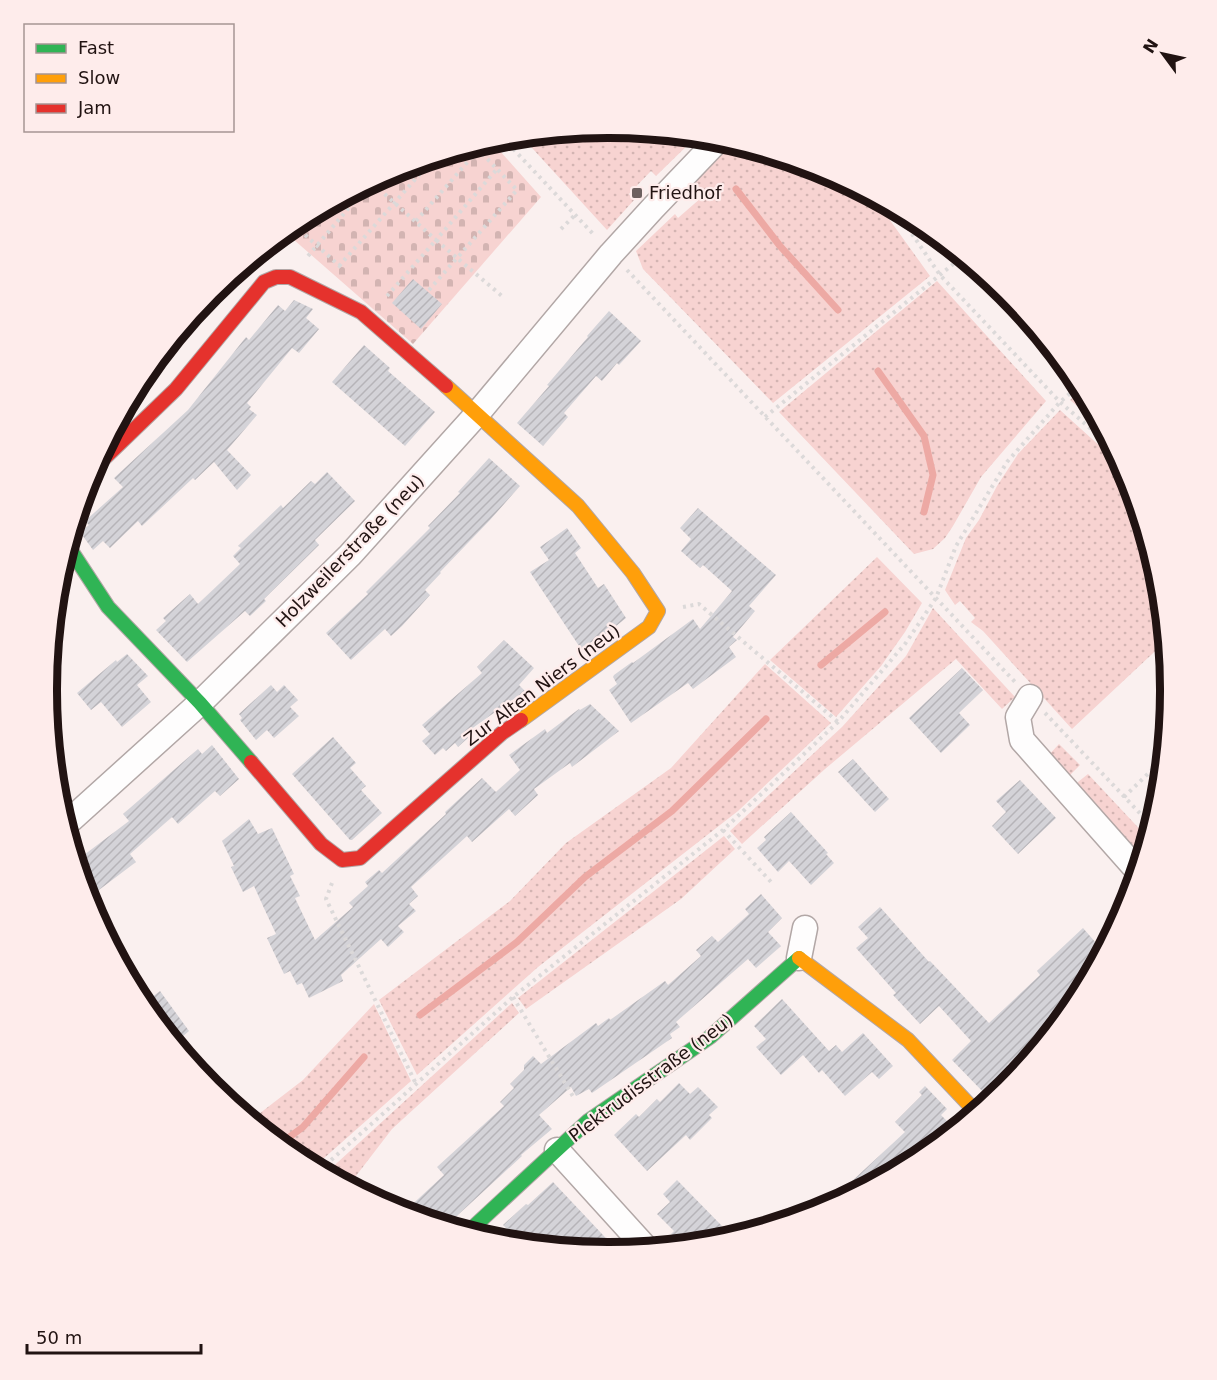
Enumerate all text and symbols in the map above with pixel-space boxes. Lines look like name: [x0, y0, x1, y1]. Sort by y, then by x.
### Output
legend: [24, 24, 234, 132]
north arrow: [1133, 24, 1193, 84]
text: N: [1139, 35, 1162, 57]
text: Fast: [78, 37, 114, 58]
text: Slow: [78, 67, 120, 88]
text: Jam: [77, 97, 112, 118]
place label: Friedhof: [649, 182, 722, 203]
marker: Friedhof: [630, 186, 644, 200]
street label: Holzweilerstraße (neu): [271, 470, 428, 631]
street label: Zur Alten Niers (neu): [460, 619, 624, 750]
street label: Plektrudisstraße (neu): [565, 1009, 737, 1146]
scale bar: [27, 1317, 201, 1355]
text: 50 m: [36, 1327, 82, 1348]

